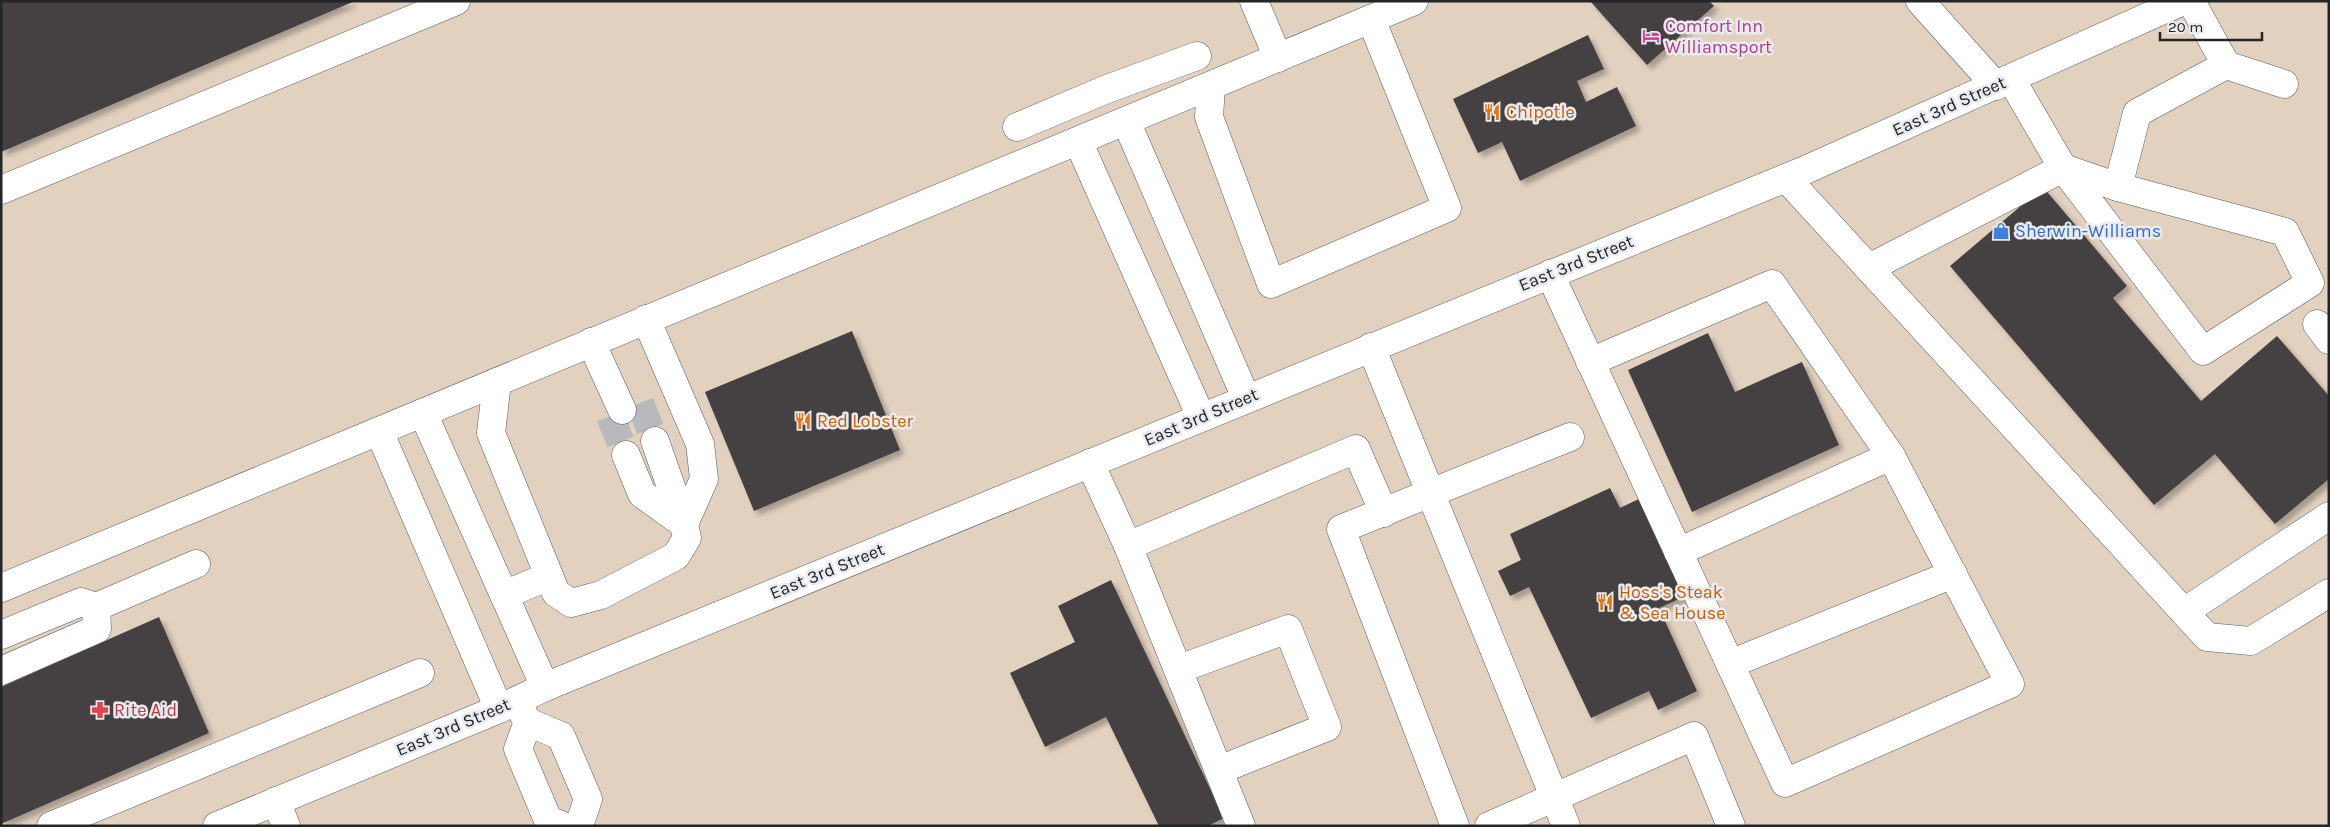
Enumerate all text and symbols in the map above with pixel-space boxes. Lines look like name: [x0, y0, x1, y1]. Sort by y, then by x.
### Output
scale bar: [2160, 10, 2262, 42]
place label: Comfort Inn Williamsport: [1665, 15, 1772, 58]
text: 20 m: [2168, 18, 2203, 36]
hotel icon: Comfort Inn Williamsport: [1641, 26, 1661, 46]
street label: East 3rd Street: [1889, 71, 2009, 141]
place label: Chipotle: [1506, 101, 1575, 123]
restaurant icon: Chipotle: [1482, 102, 1502, 122]
place label: Sherwin-Williams: [2015, 220, 2161, 242]
shop icon: Sherwin-Williams: [1991, 221, 2011, 241]
street label: East 3rd Street: [1515, 230, 1637, 296]
street label: East 3rd Street: [1141, 383, 1262, 451]
place label: Red Lobster: [817, 410, 914, 432]
restaurant icon: Red Lobster: [793, 411, 813, 431]
street label: East 3rd Street: [766, 538, 888, 604]
place label: Hoss's Steak & Sea House: [1619, 581, 1726, 624]
restaurant icon: Hoss's Steak & Sea House: [1595, 592, 1615, 612]
street label: East 3rd Street: [393, 693, 514, 761]
place label: Rite Aid: [114, 699, 177, 721]
pharmacy icon: Rite Aid: [90, 700, 110, 720]

